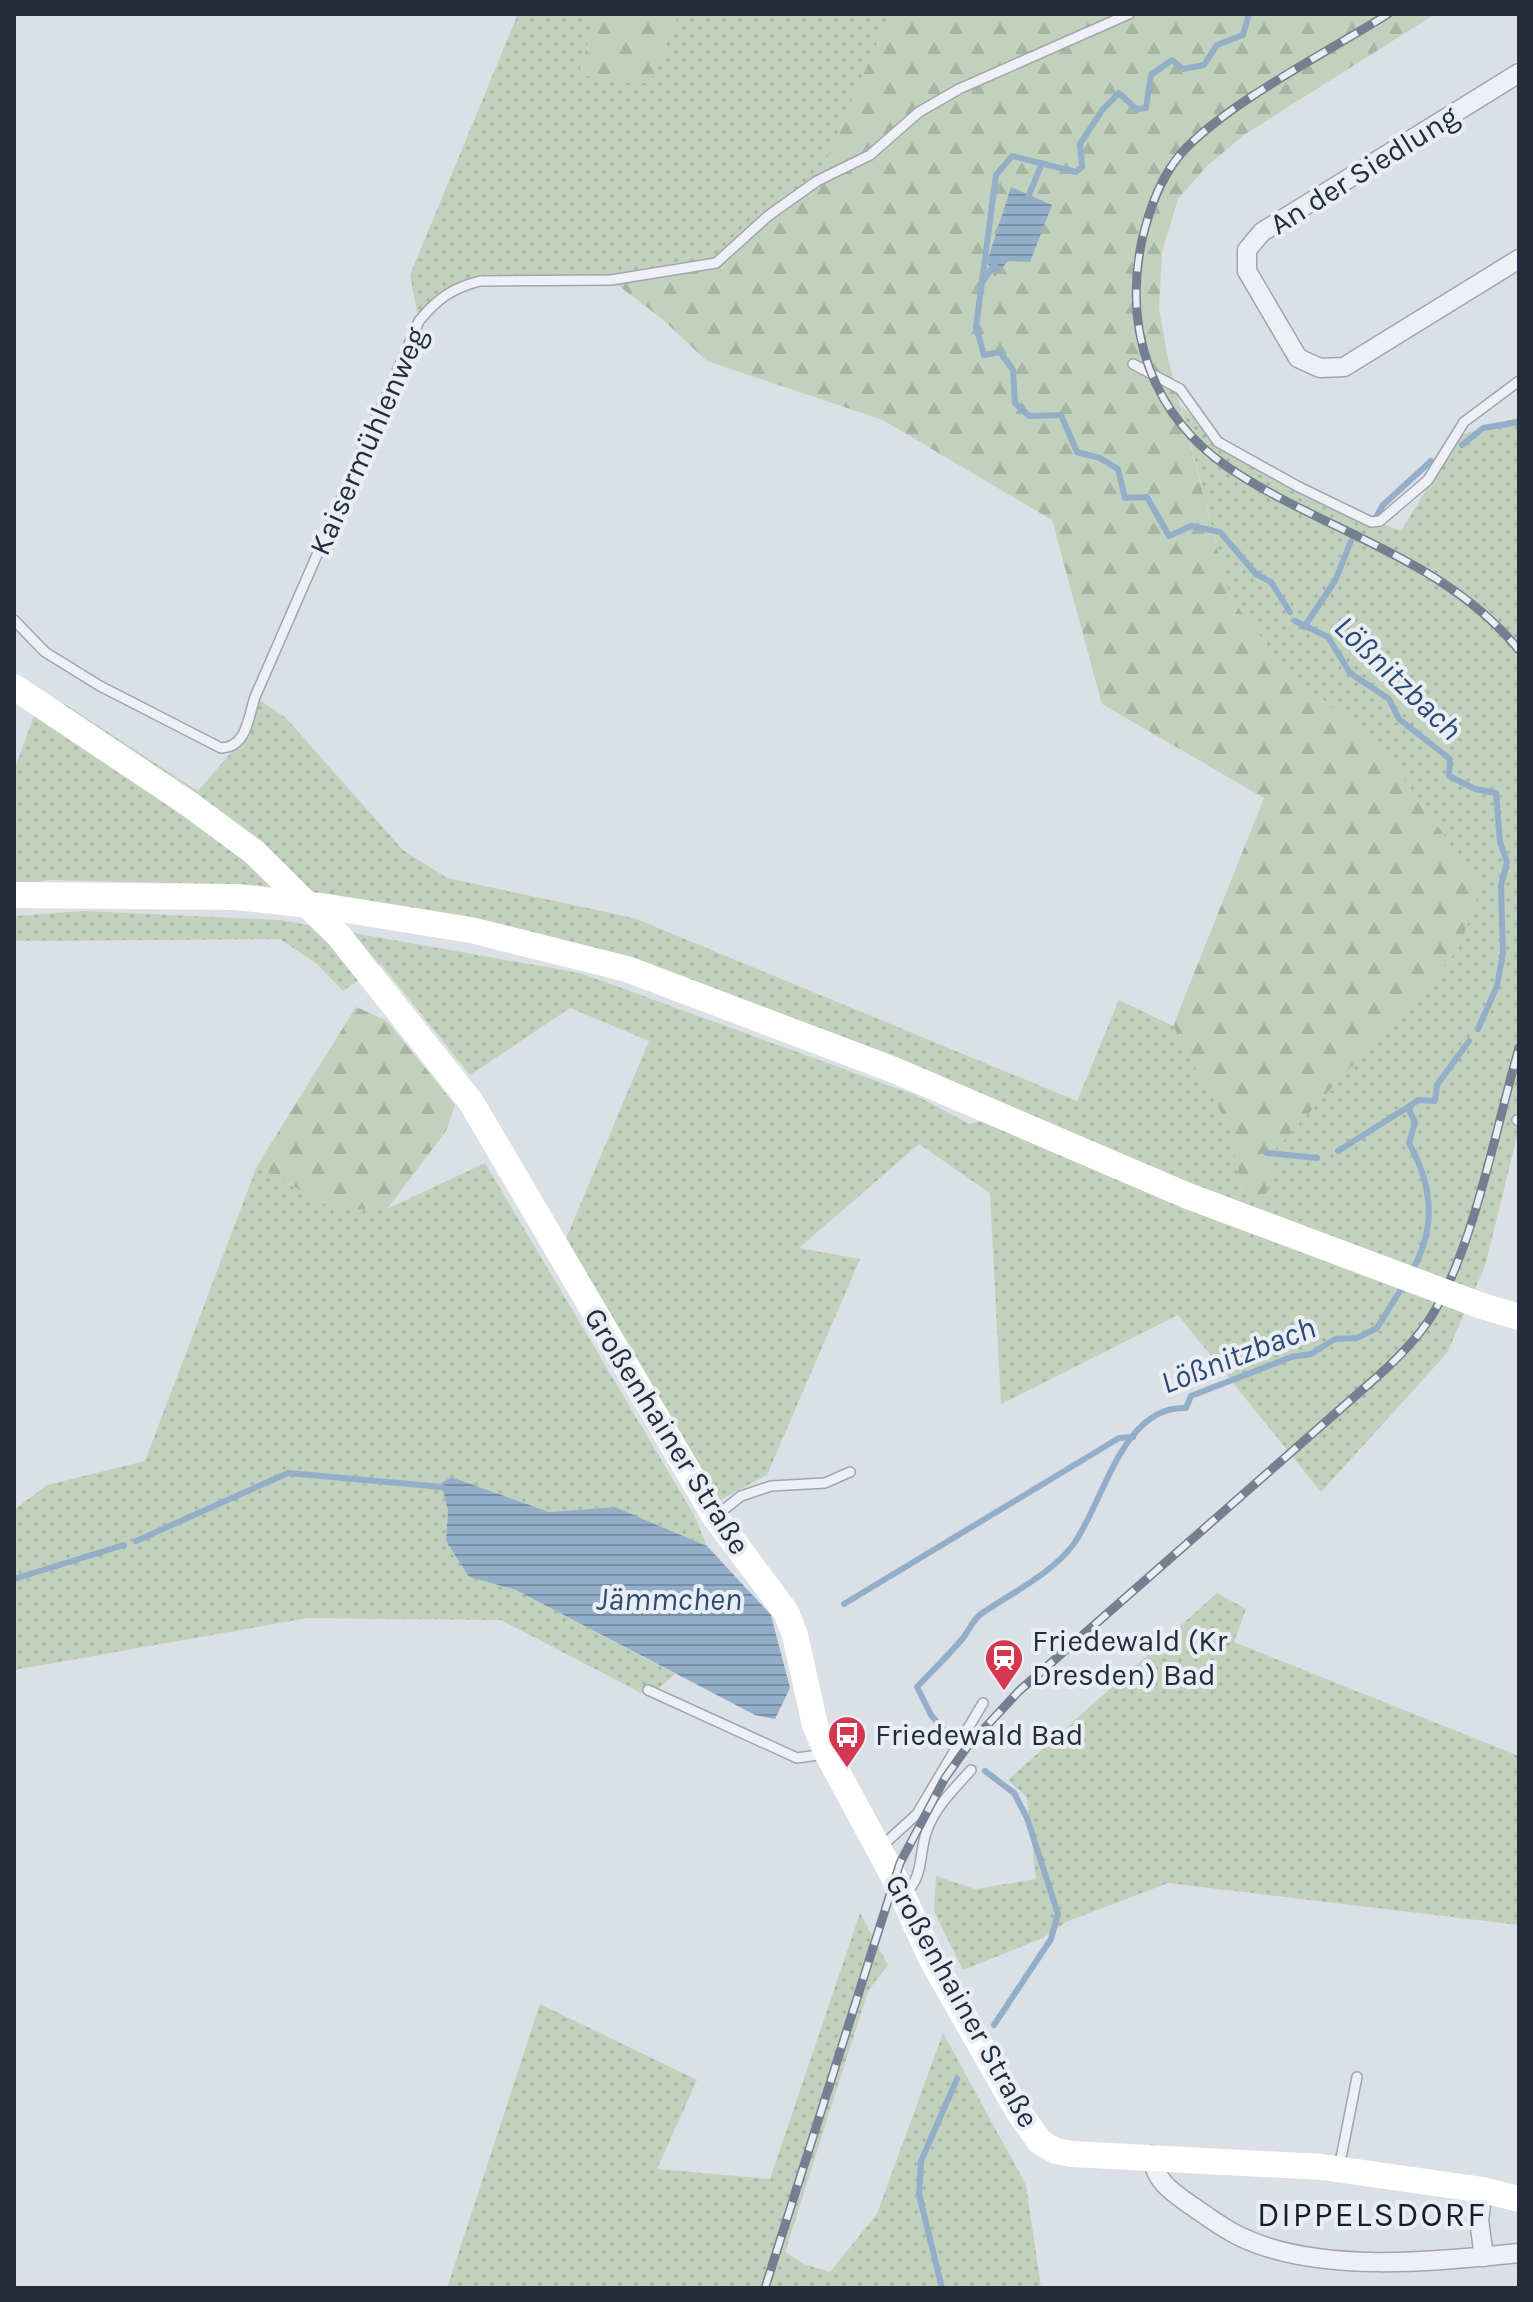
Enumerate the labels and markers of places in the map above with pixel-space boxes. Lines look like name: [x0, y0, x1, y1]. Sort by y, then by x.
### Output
place label: Friedewald (Kr Dresden) Bad: [1032, 1623, 1228, 1693]
station icon: Friedewald (Kr Dresden) Bad: [983, 1637, 1025, 1692]
bus stop icon: Friedewald Bad: [826, 1714, 868, 1769]
place label: Friedewald Bad: [875, 1717, 1084, 1753]

